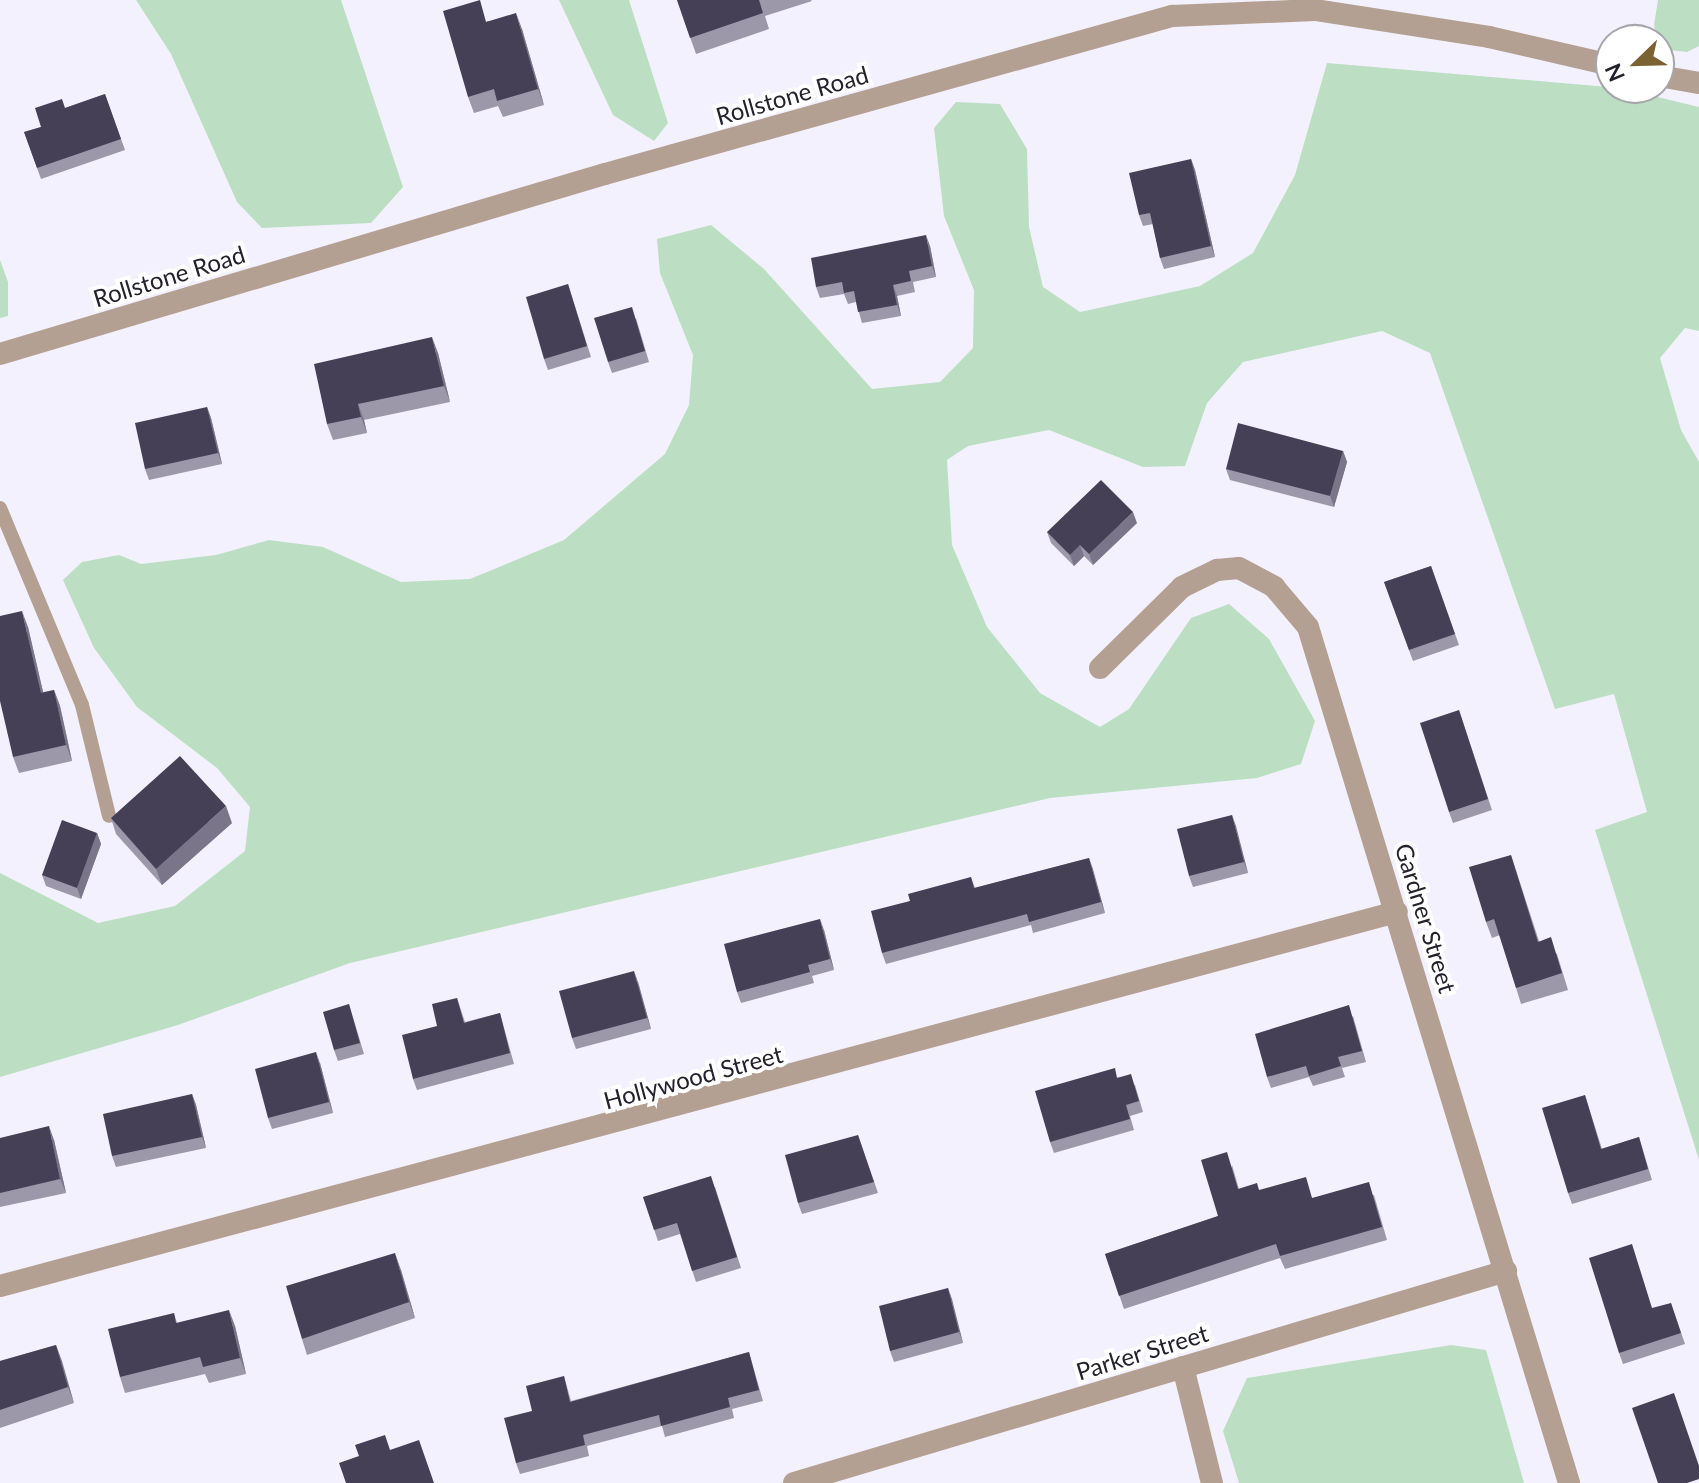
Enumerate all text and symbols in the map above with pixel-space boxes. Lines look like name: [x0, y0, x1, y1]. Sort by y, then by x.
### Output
north arrow: [1595, 24, 1675, 104]
street label: Rollstone Road: [712, 59, 872, 131]
text: N: [1599, 60, 1630, 86]
street label: Rollstone Road: [90, 239, 248, 313]
street label: Gardner Street: [1390, 840, 1462, 996]
street label: Hollywood Street: [600, 1039, 786, 1115]
street label: Parker Street: [1072, 1318, 1212, 1386]

